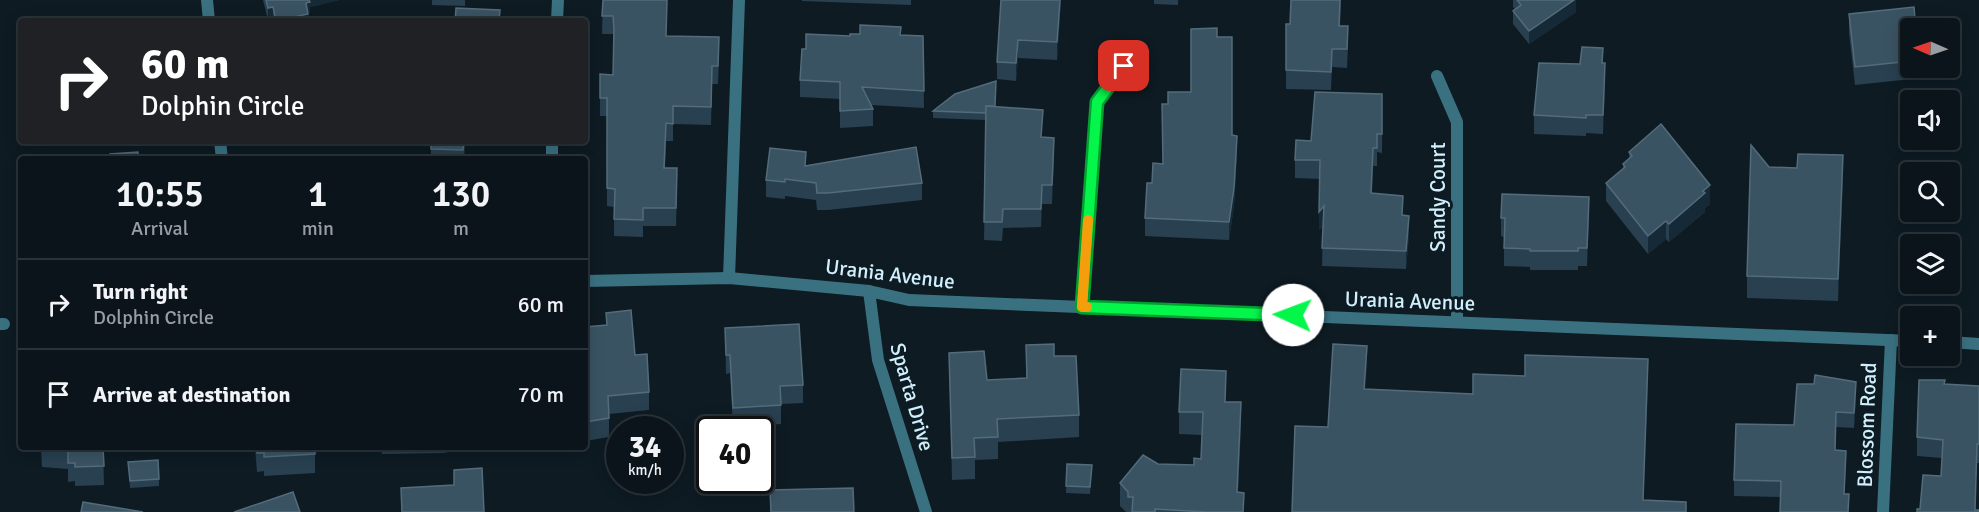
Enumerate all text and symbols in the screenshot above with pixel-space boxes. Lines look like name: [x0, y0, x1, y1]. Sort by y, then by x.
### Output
north arrow: [1900, 18, 1960, 78]
map controls: [1900, 18, 1960, 366]
text: 60 m: [141, 39, 230, 90]
pin: [1098, 40, 1149, 91]
icon: right: [42, 42, 120, 120]
icon: arrive: [1107, 49, 1140, 82]
text: Dolphin Circle: [141, 90, 304, 123]
button: sound: [1900, 90, 1960, 150]
street label: Sandy Court: [1425, 142, 1451, 252]
button: search: [1900, 162, 1960, 222]
text: 10:55: [116, 172, 204, 217]
text: 1: [308, 172, 328, 217]
text: 130: [432, 172, 490, 217]
text: Arrival: [131, 216, 189, 241]
text: min: [302, 216, 334, 241]
text: m: [453, 216, 469, 241]
button: layers: [1900, 234, 1960, 294]
street label: Urania Avenue: [824, 253, 956, 295]
text: Turn right: [93, 278, 188, 305]
position arrow: [1261, 283, 1325, 347]
street label: Urania Avenue: [1344, 286, 1476, 316]
icon: right: [42, 288, 75, 321]
text: 60 m: [518, 291, 564, 318]
text: Dolphin Circle: [93, 305, 214, 330]
button: +: [1900, 306, 1960, 366]
street label: Sparta Drive: [884, 340, 940, 454]
street label: Blossom Road: [1852, 362, 1882, 488]
icon: arrive: [42, 378, 75, 411]
text: Arrive at destination: [93, 381, 290, 408]
text: 70 m: [518, 381, 564, 408]
speed limit sign: 40: [696, 416, 774, 494]
text: 34: [629, 429, 661, 466]
text: km/h: [628, 461, 662, 479]

